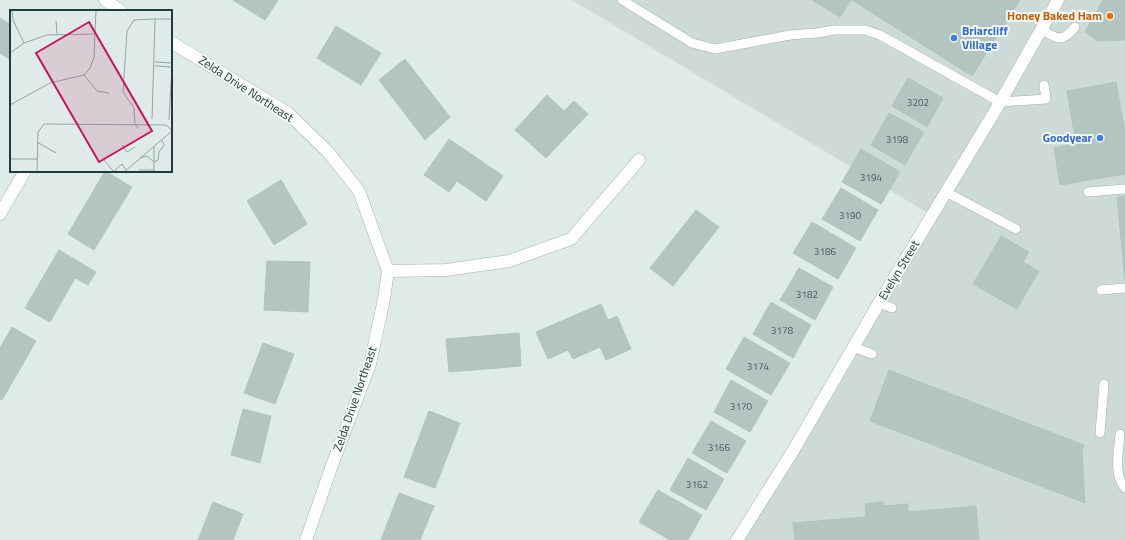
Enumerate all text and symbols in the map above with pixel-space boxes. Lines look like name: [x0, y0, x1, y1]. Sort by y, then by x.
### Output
place label: Honey Baked Ham: [1007, 6, 1102, 25]
inset map: [10, 10, 172, 172]
marker: Honey Baked Ham: [1105, 11, 1115, 21]
place label: Briarcliff Village: [962, 21, 1008, 54]
marker: Briarcliff Village: [949, 33, 959, 43]
street label: Zelda Drive Northeast: [195, 51, 298, 127]
house number: 3202: [907, 95, 929, 110]
place label: Goodyear: [1043, 128, 1093, 147]
house number: 3198: [886, 132, 909, 147]
marker: Goodyear: [1095, 133, 1105, 143]
house number: 3194: [860, 170, 883, 185]
house number: 3190: [839, 208, 862, 223]
street label: Evelyn Street: [873, 236, 924, 303]
house number: 3186: [814, 244, 837, 259]
house number: 3182: [796, 287, 818, 302]
house number: 3178: [771, 323, 794, 338]
street label: Zelda Drive Northeast: [328, 343, 382, 454]
house number: 3174: [747, 359, 770, 374]
house number: 3170: [730, 399, 753, 414]
house number: 3166: [708, 440, 731, 455]
house number: 3162: [686, 477, 708, 492]

